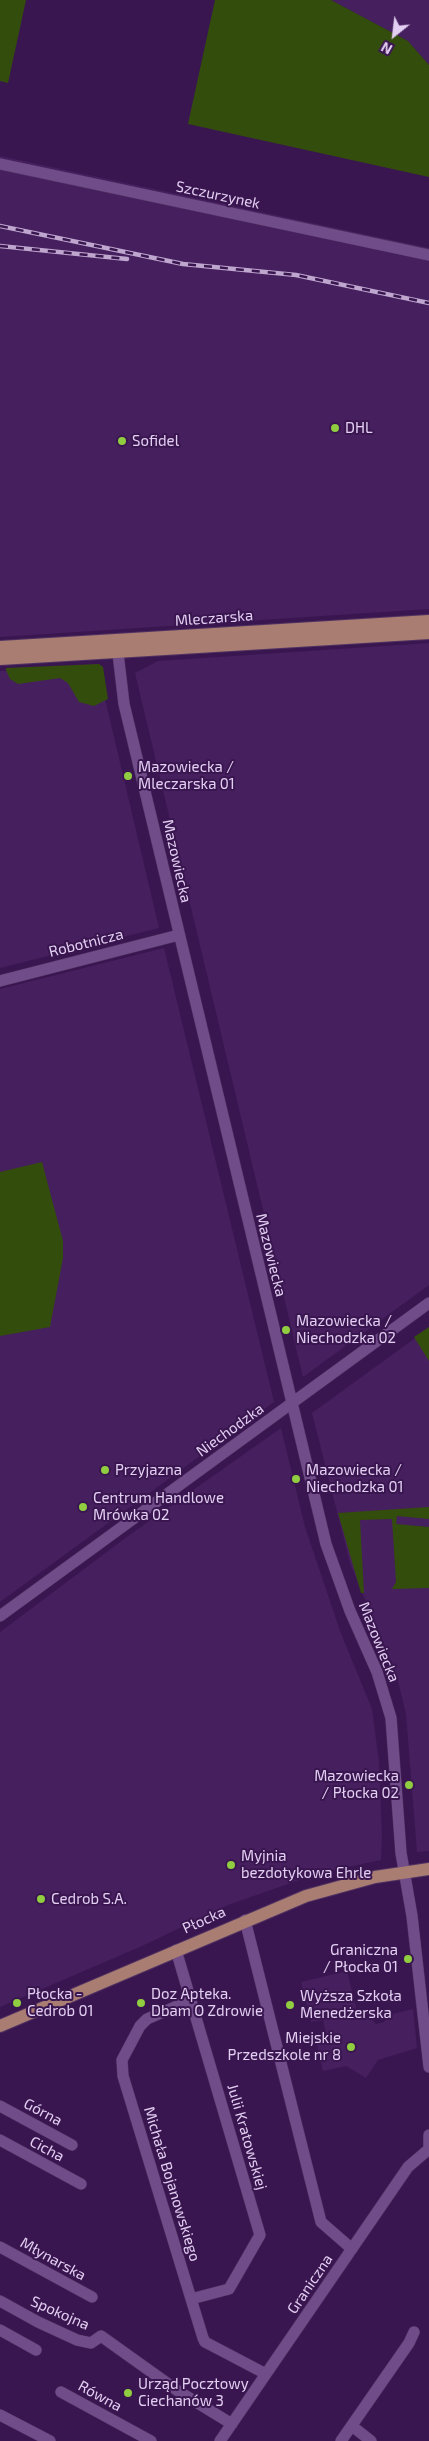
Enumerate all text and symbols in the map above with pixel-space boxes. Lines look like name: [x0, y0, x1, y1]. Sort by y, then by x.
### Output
north arrow: [369, 10, 419, 60]
text: N: [378, 39, 395, 58]
street label: Szczurzynek: [174, 177, 262, 213]
place label: DHL: [345, 419, 373, 437]
marker: DHL: [329, 422, 341, 434]
place label: Sofidel: [132, 432, 179, 450]
marker: Sofidel: [116, 435, 128, 447]
street label: Mleczarska: [174, 606, 254, 630]
place label: Mazowiecka / Mleczarska 01: [138, 758, 235, 793]
marker: Mazowiecka / Mleczarska 01: [122, 770, 134, 782]
street label: Mazowiecka: [159, 818, 195, 904]
street label: Robotnicza: [47, 925, 125, 961]
street label: Mazowiecka: [252, 1212, 290, 1298]
place label: Mazowiecka / Niechodzka 02: [296, 1312, 396, 1347]
marker: Mazowiecka / Niechodzka 02: [280, 1324, 292, 1336]
street label: Niechodzka: [193, 1399, 267, 1461]
place label: Przyjazna: [115, 1461, 182, 1479]
place label: Mazowiecka / Niechodzka 01: [306, 1461, 403, 1496]
marker: Przyjazna: [99, 1464, 111, 1476]
marker: Mazowiecka / Niechodzka 01: [290, 1473, 302, 1485]
place label: Centrum Handlowe Mrówka 02: [93, 1489, 224, 1524]
marker: Centrum Handlowe Mrówka 02: [77, 1501, 89, 1513]
street label: Mazowiecka: [355, 1599, 403, 1685]
place label: Mazowiecka / Płocka 02: [314, 1767, 399, 1802]
marker: Mazowiecka / Płocka 02: [403, 1779, 415, 1791]
place label: Myjnia bezdotykowa Ehrle: [241, 1847, 371, 1882]
marker: Myjnia bezdotykowa Ehrle: [225, 1859, 237, 1871]
place label: Cedrob S.A.: [51, 1890, 127, 1908]
marker: Cedrob S.A.: [35, 1893, 47, 1905]
street label: Płocka: [180, 1903, 228, 1937]
place label: Graniczna / Płocka 01: [323, 1941, 398, 1976]
marker: Graniczna / Płocka 01: [402, 1953, 414, 1965]
place label: Płocka - Cedrob 01: [27, 1985, 93, 2020]
place label: Doz Apteka. Dbam O Zdrowie: [151, 1985, 263, 2020]
place label: Wyższa Szkoła Menedżerska: [300, 1987, 402, 2022]
marker: Płocka - Cedrob 01: [11, 1997, 23, 2009]
marker: Doz Apteka. Dbam O Zdrowie: [135, 1997, 147, 2009]
marker: Wyższa Szkoła Menedżerska: [284, 1999, 296, 2011]
place label: Miejskie Przedszkole nr 8: [228, 2029, 341, 2064]
marker: Miejskie Przedszkole nr 8: [345, 2041, 357, 2053]
street label: Julii Kratowskiej: [223, 2082, 271, 2192]
street label: Górna: [21, 2094, 65, 2130]
street label: Michała Bojanowskiego: [140, 2104, 204, 2264]
street label: Cicha: [27, 2132, 67, 2166]
street label: Młynarska: [17, 2234, 89, 2284]
street label: Graniczna: [284, 2251, 336, 2317]
street label: Spokojna: [28, 2292, 92, 2334]
place label: Urząd Pocztowy Ciechanów 3: [138, 2375, 249, 2410]
street label: Równa: [75, 2377, 125, 2415]
marker: Urząd Pocztowy Ciechanów 3: [122, 2387, 134, 2399]

